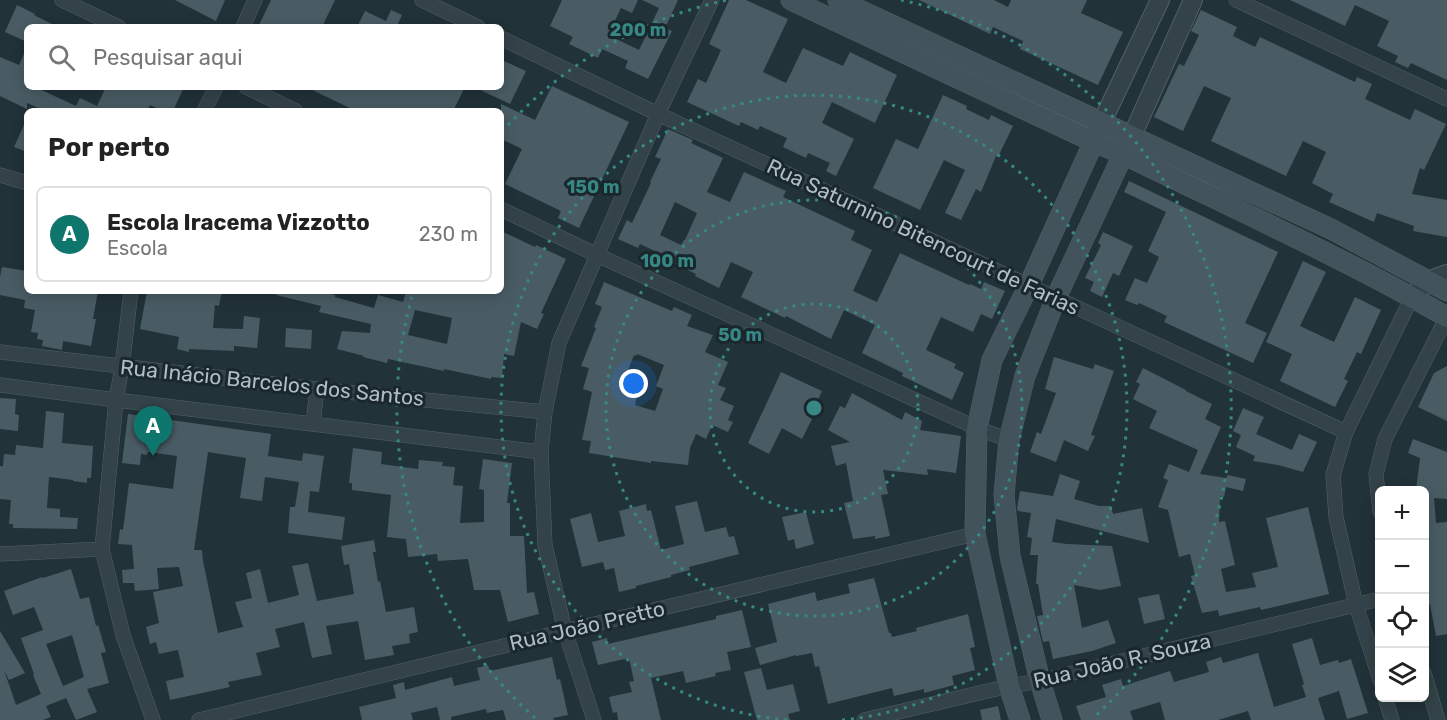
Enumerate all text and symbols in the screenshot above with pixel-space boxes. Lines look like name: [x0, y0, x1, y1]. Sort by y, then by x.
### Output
text: 200 m: [610, 19, 666, 41]
search box: [24, 24, 504, 90]
icon: search: [45, 41, 78, 74]
text: Pesquisar aqui: [93, 44, 243, 71]
text: Por perto: [48, 132, 170, 163]
street label: Rua Saturnino Bitencourt de Farias: [763, 153, 1083, 320]
text: 150 m: [566, 176, 620, 198]
text: Escola Iracema Vizzotto: [107, 209, 370, 236]
text: A: [62, 222, 77, 246]
text: 230 m: [419, 222, 478, 246]
text: Escola: [107, 236, 168, 260]
text: 100 m: [640, 250, 694, 272]
text: 50 m: [718, 324, 762, 346]
street label: Rua Inácio Barcelos dos Santos: [119, 354, 425, 411]
your location: [619, 369, 648, 398]
centre of rings: [804, 398, 824, 418]
pin: A: [134, 406, 172, 456]
map controls: [1375, 486, 1429, 702]
button: +: [1375, 486, 1429, 540]
button: −: [1375, 540, 1429, 594]
button: locate: [1375, 594, 1429, 648]
street label: Rua João Pretto: [507, 595, 667, 656]
street label: Rua João R. Souza: [1031, 628, 1213, 693]
button: layers: [1375, 648, 1429, 702]

